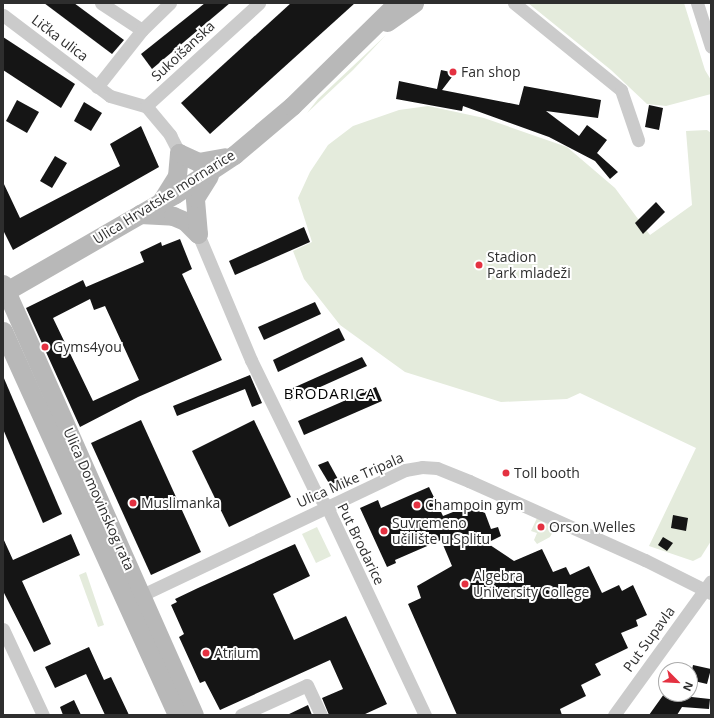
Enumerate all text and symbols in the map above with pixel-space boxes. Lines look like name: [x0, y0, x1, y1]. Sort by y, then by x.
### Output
street label: Lička ulica: [28, 11, 92, 65]
street label: Sukoišanska: [148, 17, 218, 85]
place label: Fan shop: [461, 64, 520, 80]
marker: Fan shop: [448, 67, 458, 77]
street label: Ulica Hrvatske mornarice: [90, 146, 238, 248]
place label: Stadion Park mladeži: [487, 249, 571, 282]
marker: Stadion Park mladeži: [474, 260, 484, 270]
place label: Gyms4you: [53, 339, 122, 355]
marker: Gyms4you: [40, 342, 50, 352]
district label: BRODARICA: [284, 385, 376, 403]
street label: Ulica Domovinskog rata: [60, 425, 138, 573]
street label: Ulica Mike Tripala: [294, 449, 406, 511]
place label: Toll booth: [514, 465, 580, 481]
marker: Toll booth: [501, 468, 511, 478]
place label: Muslimanka: [141, 495, 220, 511]
place label: Champoin gym: [425, 497, 523, 513]
marker: Muslimanka: [128, 498, 138, 508]
street label: Put Brodarice: [334, 500, 388, 588]
marker: Champoin gym: [412, 500, 422, 510]
place label: Suvremeno učilište u Splitu: [392, 515, 490, 548]
place label: Orson Welles: [549, 519, 635, 535]
marker: Orson Welles: [536, 522, 546, 532]
marker: Suvremeno učilište u Splitu: [379, 526, 389, 536]
place label: Algebra University College: [473, 568, 589, 600]
marker: Algebra University College: [460, 579, 470, 589]
street label: Put Supavla: [620, 603, 678, 675]
place label: Atrium: [214, 645, 259, 661]
marker: Atrium: [201, 648, 211, 658]
north arrow: [658, 662, 698, 702]
text: N: [680, 680, 697, 694]

